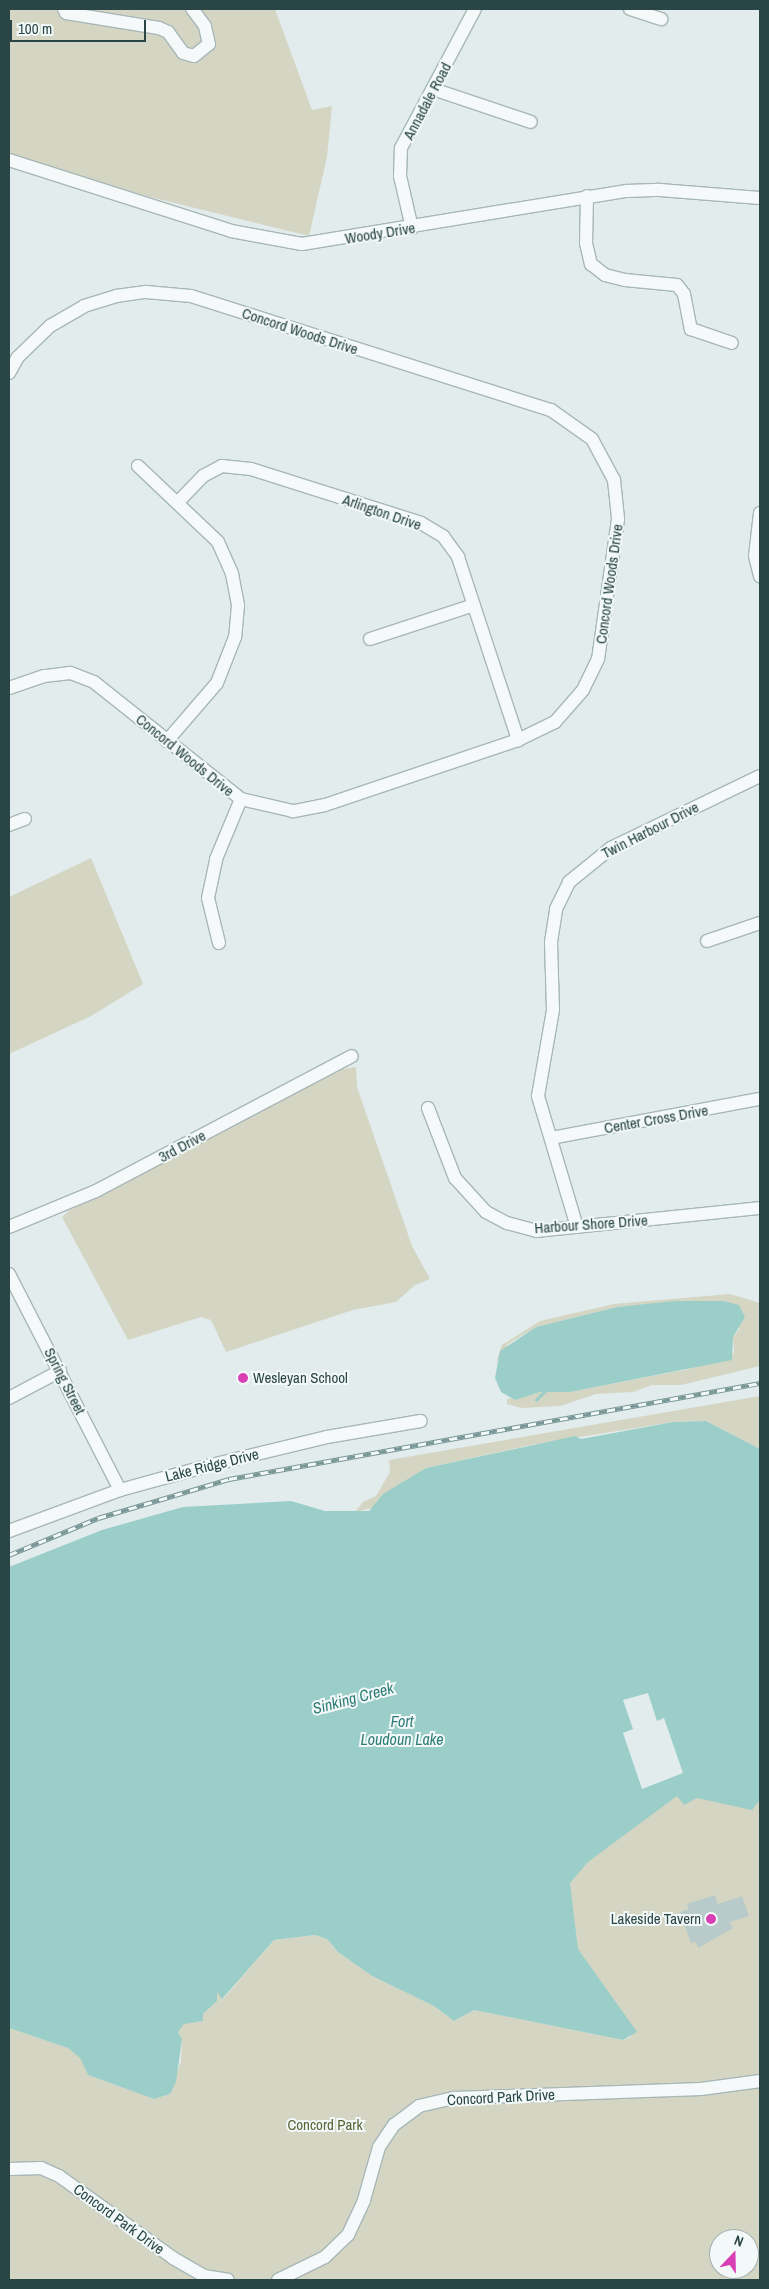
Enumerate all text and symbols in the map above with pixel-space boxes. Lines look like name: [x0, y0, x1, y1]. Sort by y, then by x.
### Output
scale bar: [12, 10, 149, 42]
text: 100 m: [18, 18, 52, 39]
street label: Annadale Road: [399, 59, 455, 143]
street label: Woody Drive: [344, 219, 416, 247]
street label: Concord Woods Drive: [240, 304, 360, 358]
street label: Arlington Drive: [340, 490, 424, 534]
street label: Concord Woods Drive: [592, 523, 626, 645]
street label: Concord Woods Drive: [132, 710, 238, 800]
street label: Twin Harbour Drive: [598, 798, 702, 862]
street label: Center Cross Drive: [603, 1101, 709, 1137]
street label: 3rd Drive: [155, 1126, 209, 1166]
street label: Harbour Shore Drive: [534, 1211, 648, 1237]
street label: Spring Street: [41, 1345, 89, 1417]
place label: Wesleyan School: [253, 1369, 348, 1387]
marker: Wesleyan School: [237, 1372, 249, 1384]
street label: Lake Ridge Drive: [163, 1445, 261, 1485]
water label: Sinking Creek: [310, 1678, 396, 1718]
water label: Fort Loudoun Lake: [360, 1711, 444, 1749]
place label: Lakeside Tavern: [611, 1910, 701, 1928]
marker: Lakeside Tavern: [705, 1913, 717, 1925]
street label: Concord Park Drive: [447, 2085, 555, 2109]
park label: Concord Park: [287, 2116, 363, 2134]
street label: Concord Park Drive: [70, 2180, 168, 2258]
north arrow: [709, 2229, 759, 2279]
text: N: [732, 2231, 746, 2251]

